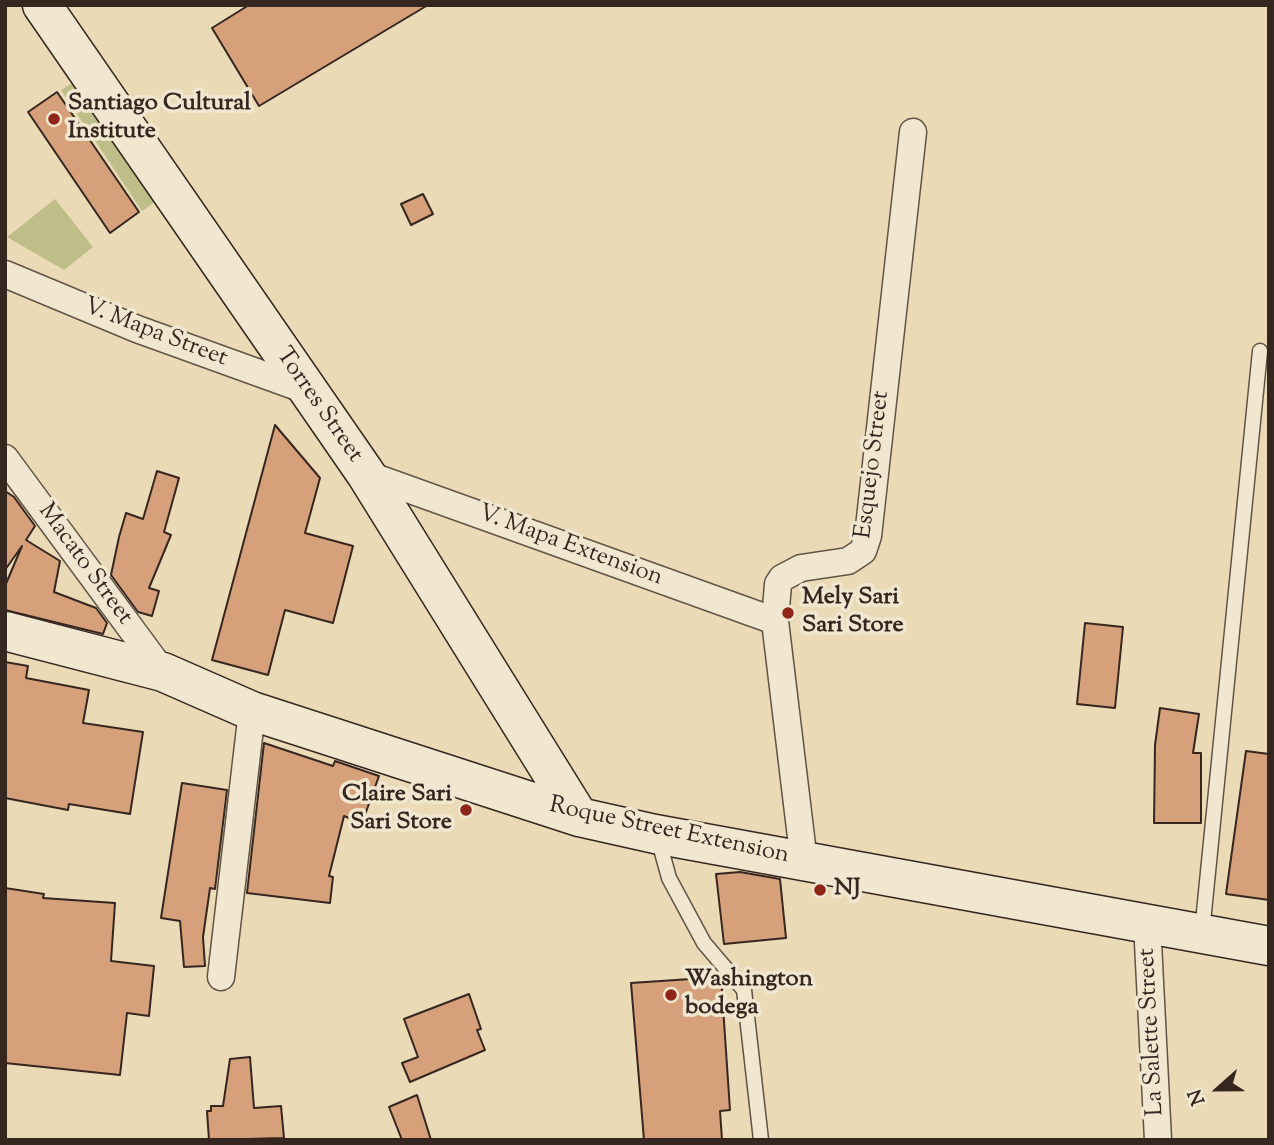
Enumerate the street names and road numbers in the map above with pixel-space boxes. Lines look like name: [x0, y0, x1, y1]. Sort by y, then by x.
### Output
street label: V. Mapa Street: [79, 293, 231, 375]
street label: Torres Street: [268, 343, 368, 469]
street label: Esquejo Street: [851, 389, 897, 541]
street label: Macato Street: [30, 499, 138, 631]
street label: V. Mapa Extension: [474, 500, 666, 594]
street label: Roque Street Extension: [546, 793, 792, 871]
street label: La Salette Street: [1134, 947, 1172, 1117]

